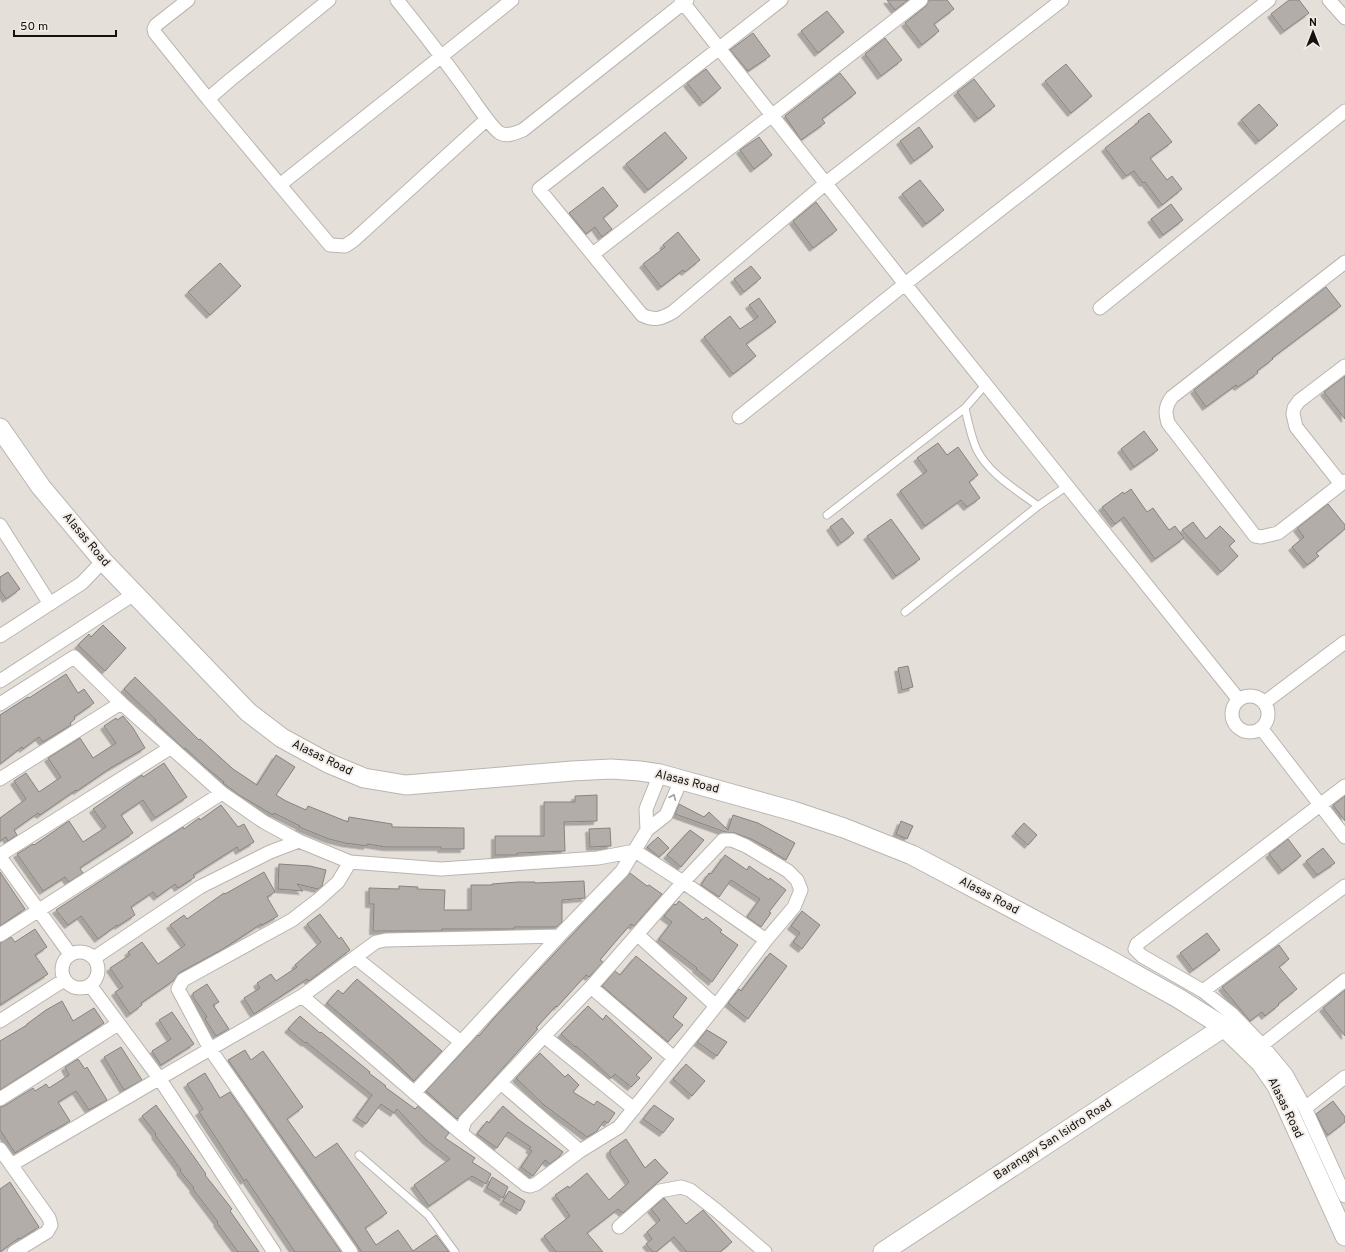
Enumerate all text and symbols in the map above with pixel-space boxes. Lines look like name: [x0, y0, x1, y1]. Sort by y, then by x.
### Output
scale bar: [14, 12, 116, 38]
north arrow: [1293, 12, 1333, 52]
text: N: [1309, 16, 1317, 30]
text: 50 m: [20, 19, 48, 35]
street label: Alasas Road: [59, 510, 113, 570]
street label: Alasas Road: [289, 736, 355, 780]
street label: Alasas Road: [653, 766, 721, 798]
one-way arrow: [669, 794, 677, 801]
street label: Alasas Road: [956, 874, 1022, 918]
street label: Alasas Road: [1263, 1075, 1307, 1141]
street label: Barangay San Isidro Road: [991, 1096, 1115, 1184]

